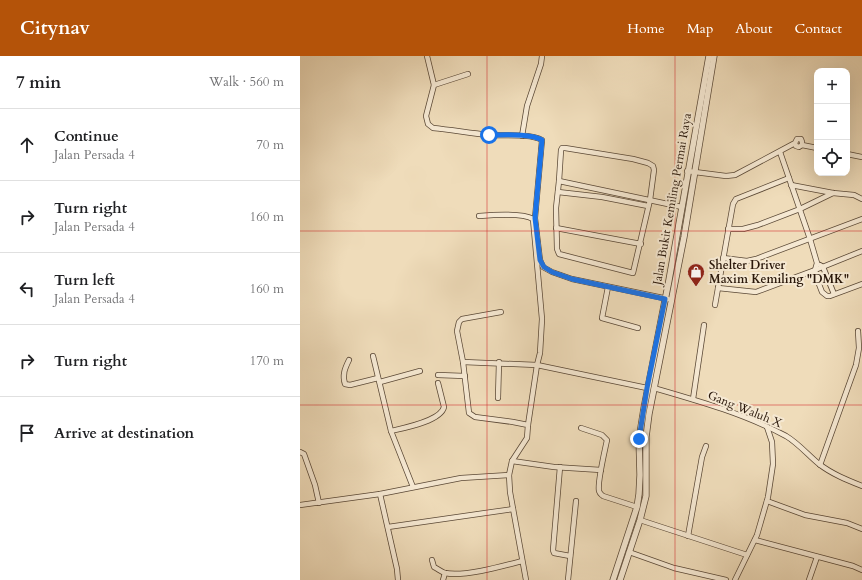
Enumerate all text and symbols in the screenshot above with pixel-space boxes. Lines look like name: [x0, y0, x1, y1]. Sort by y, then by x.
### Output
text: Citynav: [20, 15, 90, 41]
text: Home: [627, 19, 665, 38]
text: Map: [687, 19, 713, 38]
text: About: [735, 19, 772, 38]
text: Contact: [794, 19, 842, 38]
map controls: [814, 68, 850, 176]
button: +: [814, 68, 850, 104]
text: 7 min: [16, 71, 61, 94]
text: Walk · 560 m: [209, 73, 284, 91]
button: −: [814, 104, 850, 140]
street label: Jalan Bukit Kemiling Permai Raya: [649, 111, 695, 288]
text: Continue: [54, 126, 119, 146]
route start: [480, 126, 498, 144]
icon: ahead: [16, 134, 38, 156]
text: 70 m: [256, 136, 284, 154]
button: locate: [814, 140, 850, 176]
text: Jalan Persada 4: [54, 146, 135, 164]
text: Turn right: [54, 198, 127, 218]
icon: right: [16, 206, 38, 228]
text: 160 m: [250, 208, 284, 226]
text: Jalan Persada 4: [54, 218, 135, 236]
place label: Shelter Driver Maxim Kemiling "DMK": [709, 257, 849, 287]
shop icon: Shelter Driver Maxim Kemiling "DMK": [686, 262, 706, 287]
text: Turn left: [54, 270, 115, 290]
icon: left: [16, 278, 38, 300]
text: 160 m: [250, 280, 284, 298]
text: Jalan Persada 4: [54, 290, 135, 308]
icon: right: [16, 350, 38, 372]
text: Turn right: [54, 351, 127, 371]
text: 170 m: [250, 352, 284, 370]
street label: Gang Waluh X: [705, 387, 785, 431]
icon: arrive: [16, 422, 38, 444]
text: Arrive at destination: [54, 423, 194, 443]
route end: [630, 430, 648, 448]

